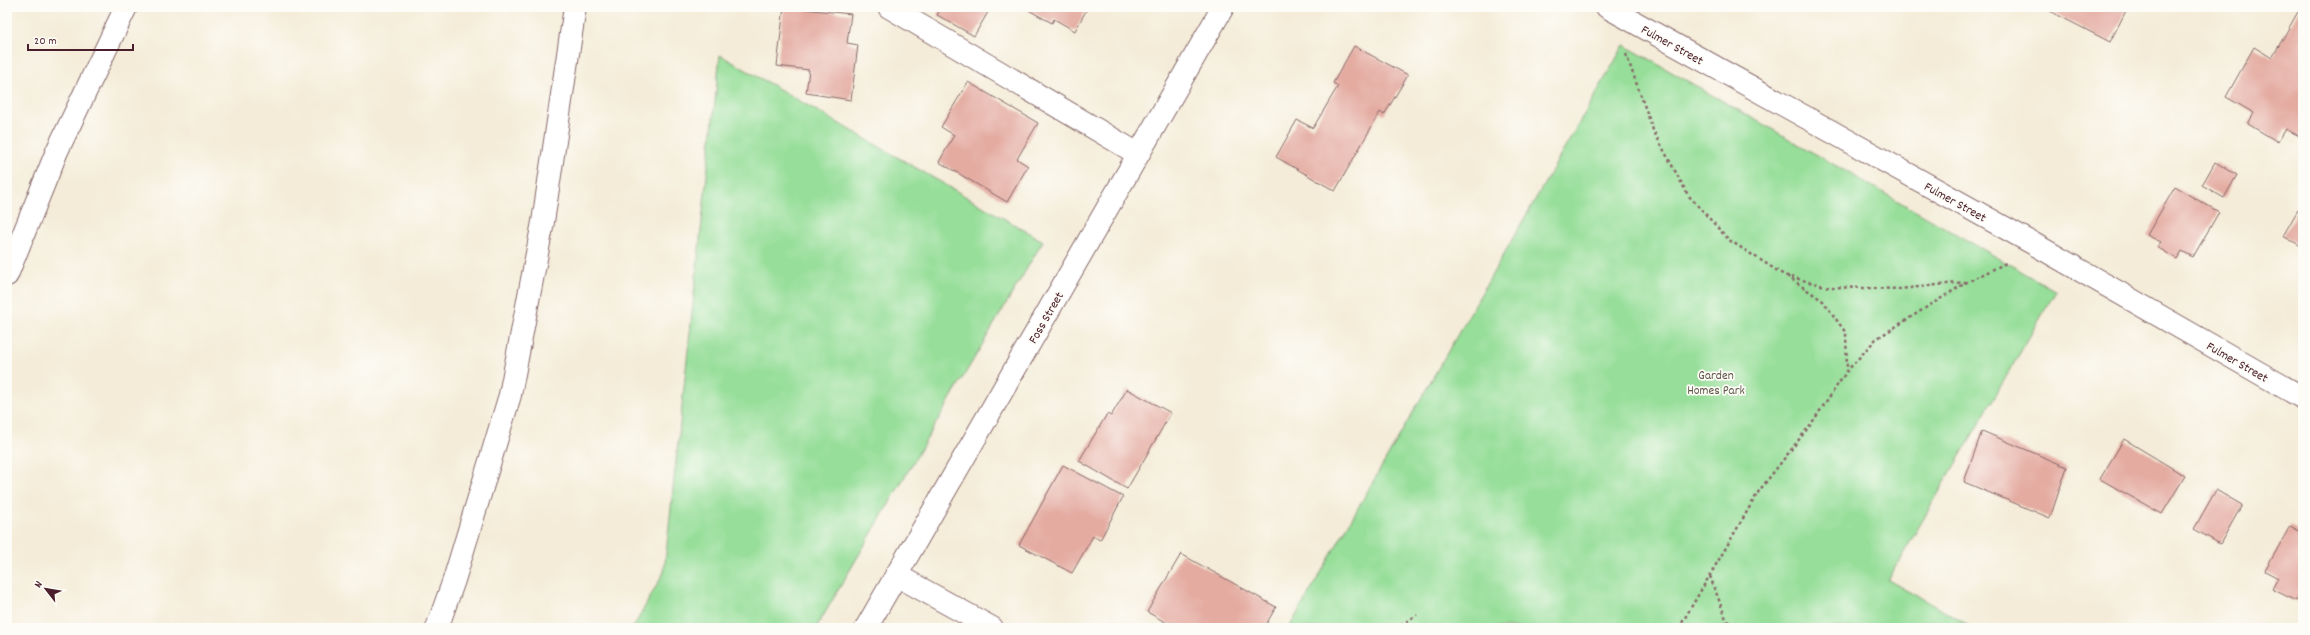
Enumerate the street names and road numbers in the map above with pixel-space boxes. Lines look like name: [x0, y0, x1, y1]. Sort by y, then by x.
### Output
street label: Fulmer Street: [1637, 21, 1707, 71]
street label: Fulmer Street: [1920, 178, 1990, 228]
street label: Foss Street: [1025, 289, 1070, 348]
street label: Fulmer Street: [2202, 338, 2271, 389]

